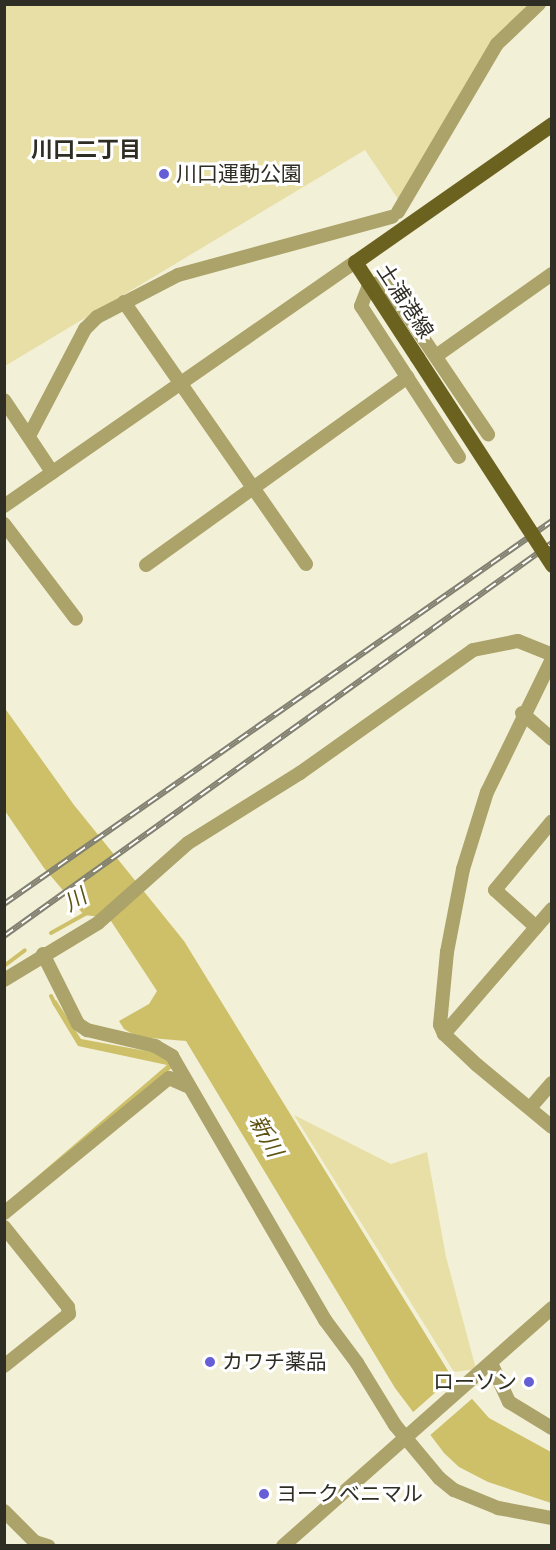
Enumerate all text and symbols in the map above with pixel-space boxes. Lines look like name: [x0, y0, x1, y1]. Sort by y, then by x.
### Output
district label: 川口二丁目: [31, 137, 141, 163]
place label: 川口運動公園: [176, 161, 302, 187]
marker: 川口運動公園: [157, 167, 171, 181]
street label: 土浦港線: [372, 259, 438, 343]
water label: 川: [59, 883, 91, 917]
water label: 新川: [244, 1110, 288, 1162]
place label: カワチ薬品: [222, 1349, 327, 1375]
marker: カワチ薬品: [203, 1355, 217, 1369]
place label: ローソン: [433, 1369, 517, 1395]
marker: ローソン: [522, 1375, 536, 1389]
place label: ヨークベニマル: [276, 1481, 423, 1507]
marker: ヨークベニマル: [257, 1487, 271, 1501]

